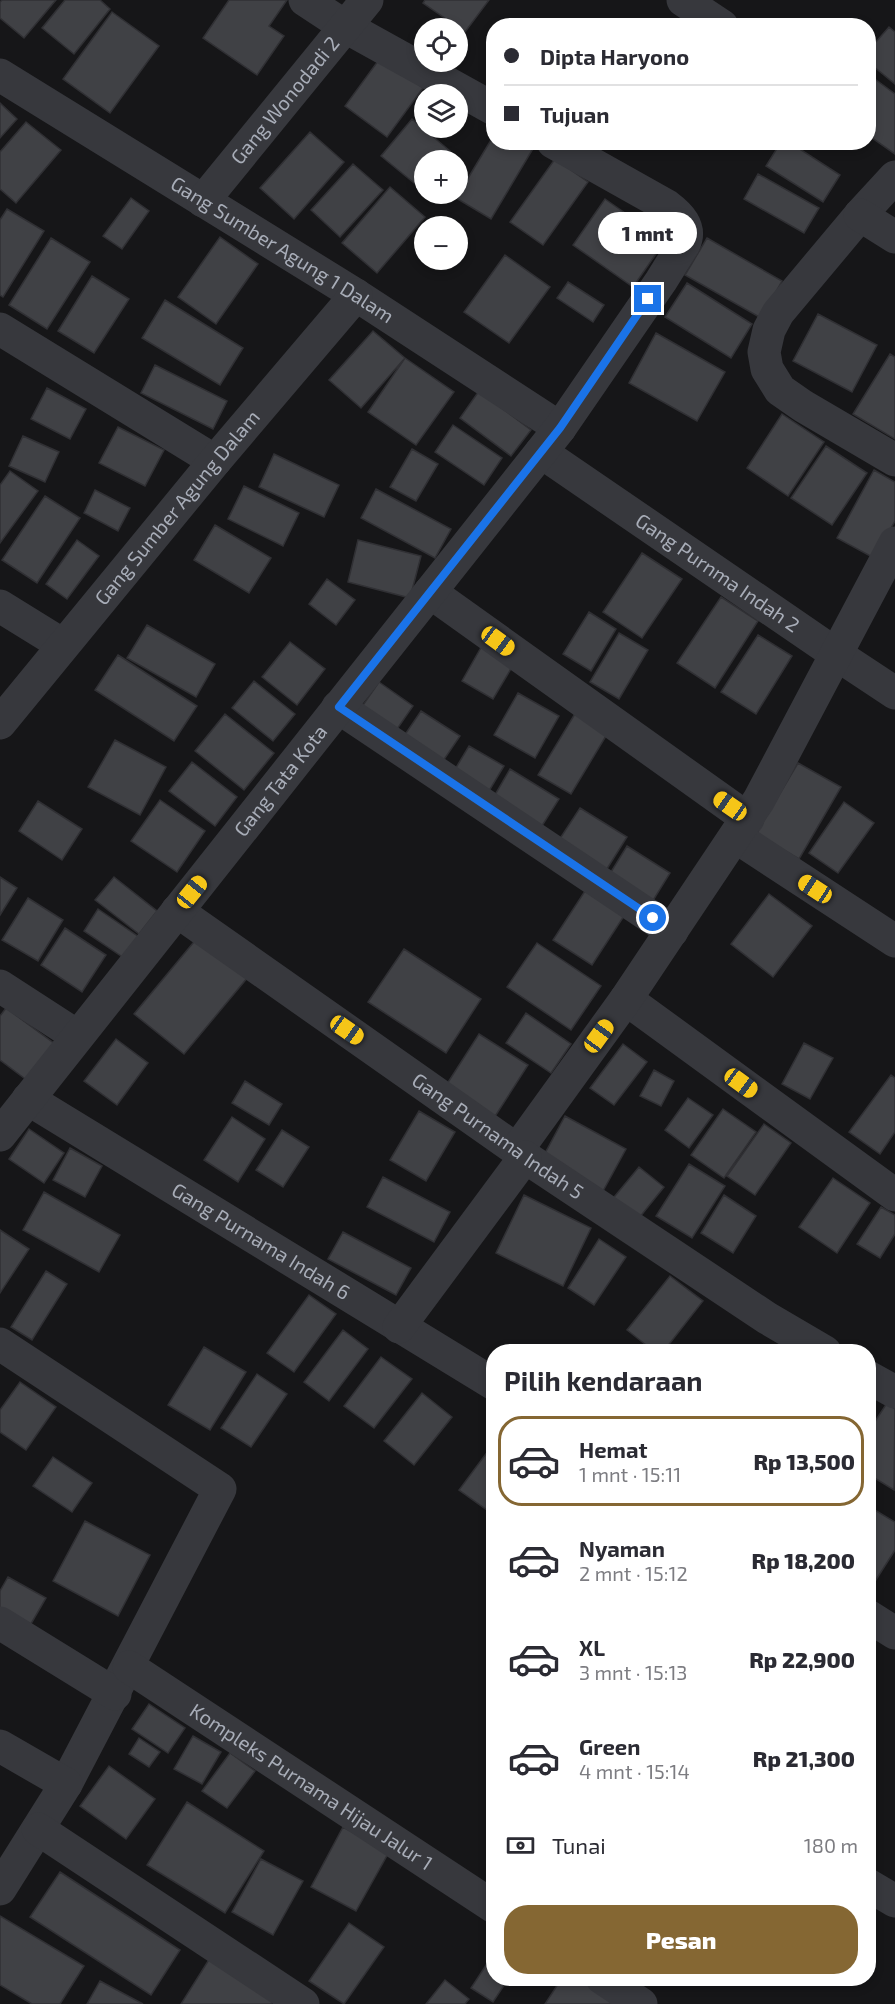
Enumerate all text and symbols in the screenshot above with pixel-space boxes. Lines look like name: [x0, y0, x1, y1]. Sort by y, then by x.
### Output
map controls: [414, 18, 468, 270]
button: locate: [414, 18, 468, 72]
street label: Gang Wonodadi 2: [225, 31, 344, 168]
text: Dipta Haryono: [540, 43, 689, 69]
button: layers: [414, 84, 468, 138]
text: Tujuan: [540, 101, 609, 127]
button: +: [414, 150, 468, 204]
street label: Gang Sumber Agung 1 Dalam: [167, 171, 399, 327]
callout: 1 mnt: [598, 212, 698, 254]
button: −: [414, 216, 468, 270]
text: 1 mnt: [622, 221, 673, 245]
route end: [634, 285, 661, 312]
street label: Gang Sumber Agung Dalam: [89, 405, 264, 609]
street label: Gang Purnma Indah 2: [632, 508, 805, 637]
car: [478, 623, 518, 659]
street label: Gang Tata Kota: [228, 719, 331, 841]
car: [710, 788, 750, 824]
car: [174, 872, 210, 912]
car: [795, 872, 835, 906]
route start: [639, 904, 666, 931]
car: [327, 1012, 367, 1048]
car: [581, 1016, 617, 1056]
car: [721, 1065, 761, 1101]
street label: Gang Purnama Indah 5: [408, 1067, 589, 1204]
street label: Gang Purnama Indah 6: [168, 1177, 355, 1304]
text: Pilih kendaraan: [504, 1364, 703, 1396]
icon: car: [507, 1434, 561, 1488]
text: Hemat: [579, 1436, 648, 1462]
text: Rp 13,500: [754, 1448, 855, 1474]
text: 1 mnt · 15:11: [579, 1462, 681, 1486]
icon: car: [507, 1533, 561, 1587]
text: Nyaman: [579, 1535, 665, 1561]
text: Rp 18,200: [752, 1547, 855, 1573]
text: 2 mnt · 15:12: [579, 1561, 688, 1585]
icon: car: [507, 1632, 561, 1686]
text: XL: [579, 1634, 605, 1660]
text: Rp 22,900: [749, 1646, 855, 1672]
text: 3 mnt · 15:13: [579, 1660, 687, 1684]
street label: Kompleks Purnama Hijau Jalur 1: [186, 1697, 438, 1874]
icon: car: [507, 1731, 561, 1785]
text: Green: [579, 1733, 641, 1759]
text: Rp 21,300: [753, 1745, 855, 1771]
text: 4 mnt · 15:14: [579, 1759, 690, 1783]
icon: cash: [504, 1829, 537, 1862]
text: Tunai: [552, 1832, 606, 1858]
text: 180 m: [804, 1833, 858, 1857]
button: Pesan: [504, 1905, 858, 1974]

